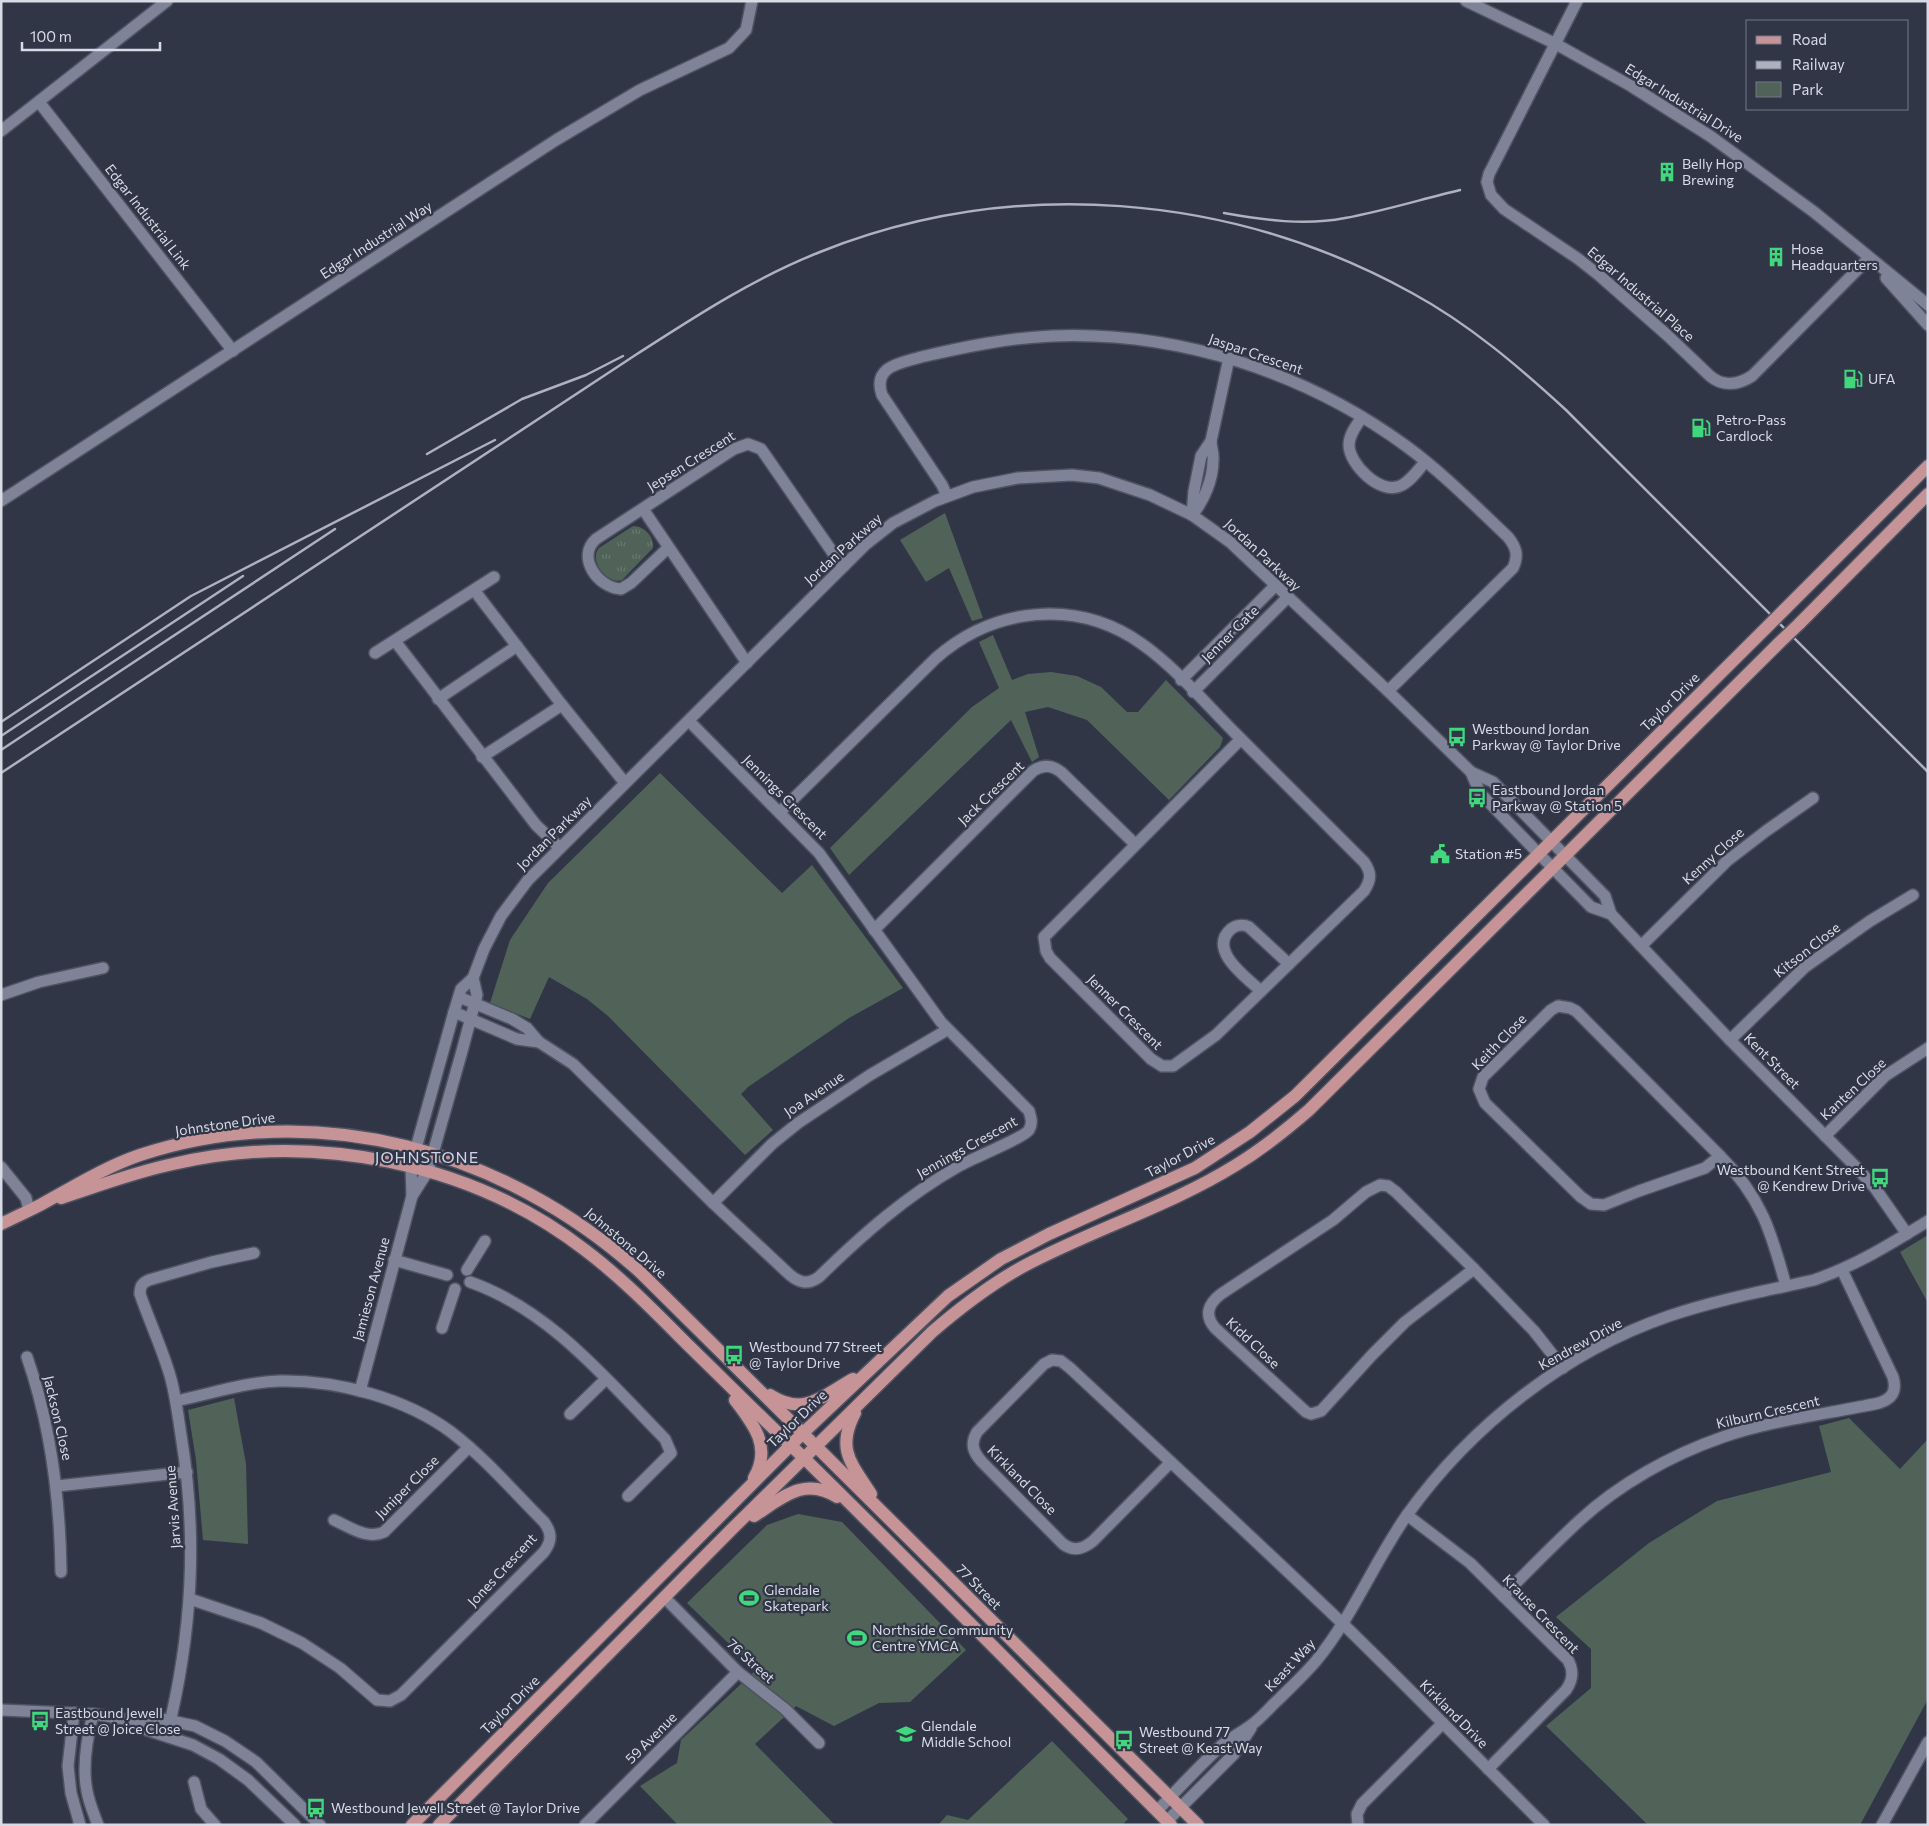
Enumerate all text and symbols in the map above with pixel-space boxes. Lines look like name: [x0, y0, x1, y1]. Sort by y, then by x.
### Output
scale bar: [22, 20, 160, 52]
legend: [1746, 20, 1909, 110]
text: 100 m: [30, 27, 72, 45]
text: Road: [1792, 30, 1827, 48]
text: Railway: [1792, 55, 1845, 73]
street label: Edgar Industrial Drive: [1622, 59, 1746, 146]
text: Park: [1792, 80, 1823, 98]
place label: Belly Hop Brewing: [1682, 155, 1743, 188]
street label: Edgar Industrial Link: [102, 160, 195, 273]
building icon: Belly Hop Brewing: [1656, 161, 1678, 183]
street label: Edgar Industrial Way: [317, 197, 435, 282]
place label: Hose Headquarters: [1791, 240, 1878, 273]
street label: Edgar Industrial Place: [1584, 243, 1698, 345]
building icon: Hose Headquarters: [1765, 246, 1787, 268]
street label: Jaspar Crescent: [1207, 329, 1306, 378]
fuel station icon: UFA: [1842, 368, 1864, 390]
place label: UFA: [1868, 370, 1896, 387]
place label: Petro-Pass Cardlock: [1716, 411, 1786, 444]
fuel station icon: Petro-Pass Cardlock: [1690, 417, 1712, 439]
street label: Jepsen Crescent: [643, 427, 738, 494]
street label: Jordan Parkway: [800, 509, 885, 588]
street label: Jordan Parkway: [1221, 515, 1305, 594]
street label: Jenner Gate: [1198, 602, 1262, 666]
street label: Taylor Drive: [1637, 669, 1703, 735]
place label: Westbound Jordan Parkway @ Taylor Drive: [1472, 720, 1621, 753]
bus stop icon: Westbound Jordan Parkway @ Taylor Drive: [1446, 726, 1468, 748]
street label: Jennings Crescent: [740, 751, 831, 843]
street label: Jack Crescent: [954, 757, 1027, 828]
place label: Eastbound Jordan Parkway @ Station 5: [1492, 781, 1622, 814]
bus stop icon: Eastbound Jordan Parkway @ Station 5: [1466, 787, 1488, 809]
street label: Jordan Parkway: [513, 792, 595, 874]
street label: Kenny Close: [1678, 823, 1747, 888]
public building icon: Station #5: [1429, 843, 1451, 865]
place label: Station #5: [1455, 845, 1522, 862]
street label: Kitson Close: [1770, 918, 1843, 981]
street label: Jenner Crescent: [1084, 970, 1167, 1053]
street label: Keith Close: [1468, 1010, 1530, 1073]
street label: Kent Street: [1741, 1029, 1804, 1092]
street label: Kanten Close: [1816, 1054, 1889, 1123]
street label: Joa Avenue: [780, 1067, 847, 1120]
street label: Johnstone Drive: [174, 1108, 276, 1139]
street label: Jennings Crescent: [913, 1112, 1020, 1181]
street label: Taylor Drive: [1142, 1130, 1217, 1181]
district label: JOHNSTONE: [375, 1147, 479, 1166]
place label: Westbound Kent Street @ Kendrew Drive: [1717, 1161, 1865, 1194]
bus stop icon: Westbound Kent Street @ Kendrew Drive: [1869, 1167, 1891, 1189]
street label: Johnstone Drive: [582, 1204, 670, 1282]
street label: Jamieson Avenue: [348, 1235, 393, 1343]
street label: Kidd Close: [1223, 1314, 1284, 1372]
street label: Kendrew Drive: [1535, 1314, 1624, 1373]
place label: Westbound 77 Street @ Taylor Drive: [749, 1338, 882, 1371]
bus stop icon: Westbound 77 Street @ Taylor Drive: [723, 1344, 745, 1366]
street label: Jackson Close: [40, 1374, 76, 1462]
street label: Taylor Drive: [763, 1386, 830, 1451]
street label: Kilburn Crescent: [1714, 1391, 1822, 1432]
street label: Kirkland Close: [984, 1441, 1061, 1518]
street label: Juniper Close: [371, 1451, 442, 1522]
street label: Jarvis Avenue: [161, 1465, 184, 1549]
street label: Jones Crescent: [463, 1529, 540, 1610]
street label: 77 Street: [953, 1560, 1006, 1613]
street label: Krause Crescent: [1499, 1571, 1583, 1657]
place label: Glendale Skatepark: [764, 1581, 829, 1614]
sports icon: Glendale Skatepark: [738, 1587, 760, 1609]
place label: Northside Community Centre YMCA: [872, 1621, 1013, 1654]
sports icon: Northside Community Centre YMCA: [846, 1627, 868, 1649]
street label: 76 Street: [724, 1635, 779, 1687]
street label: Keast Way: [1261, 1635, 1318, 1695]
street label: Taylor Drive: [477, 1672, 543, 1738]
street label: Kirkland Drive: [1417, 1676, 1492, 1751]
place label: Eastbound Jewell Street @ Joice Close: [55, 1704, 180, 1737]
street label: 59 Avenue: [621, 1708, 680, 1767]
bus stop icon: Eastbound Jewell Street @ Joice Close: [29, 1710, 51, 1732]
place label: Glendale Middle School: [921, 1717, 1011, 1750]
school or university icon: Glendale Middle School: [895, 1723, 917, 1745]
place label: Westbound 77 Street @ Keast Way: [1139, 1723, 1263, 1756]
bus stop icon: Westbound 77 Street @ Keast Way: [1113, 1729, 1135, 1751]
bus stop icon: Westbound Jewell Street @ Taylor Drive: [305, 1797, 327, 1819]
place label: Westbound Jewell Street @ Taylor Drive: [331, 1799, 580, 1816]

